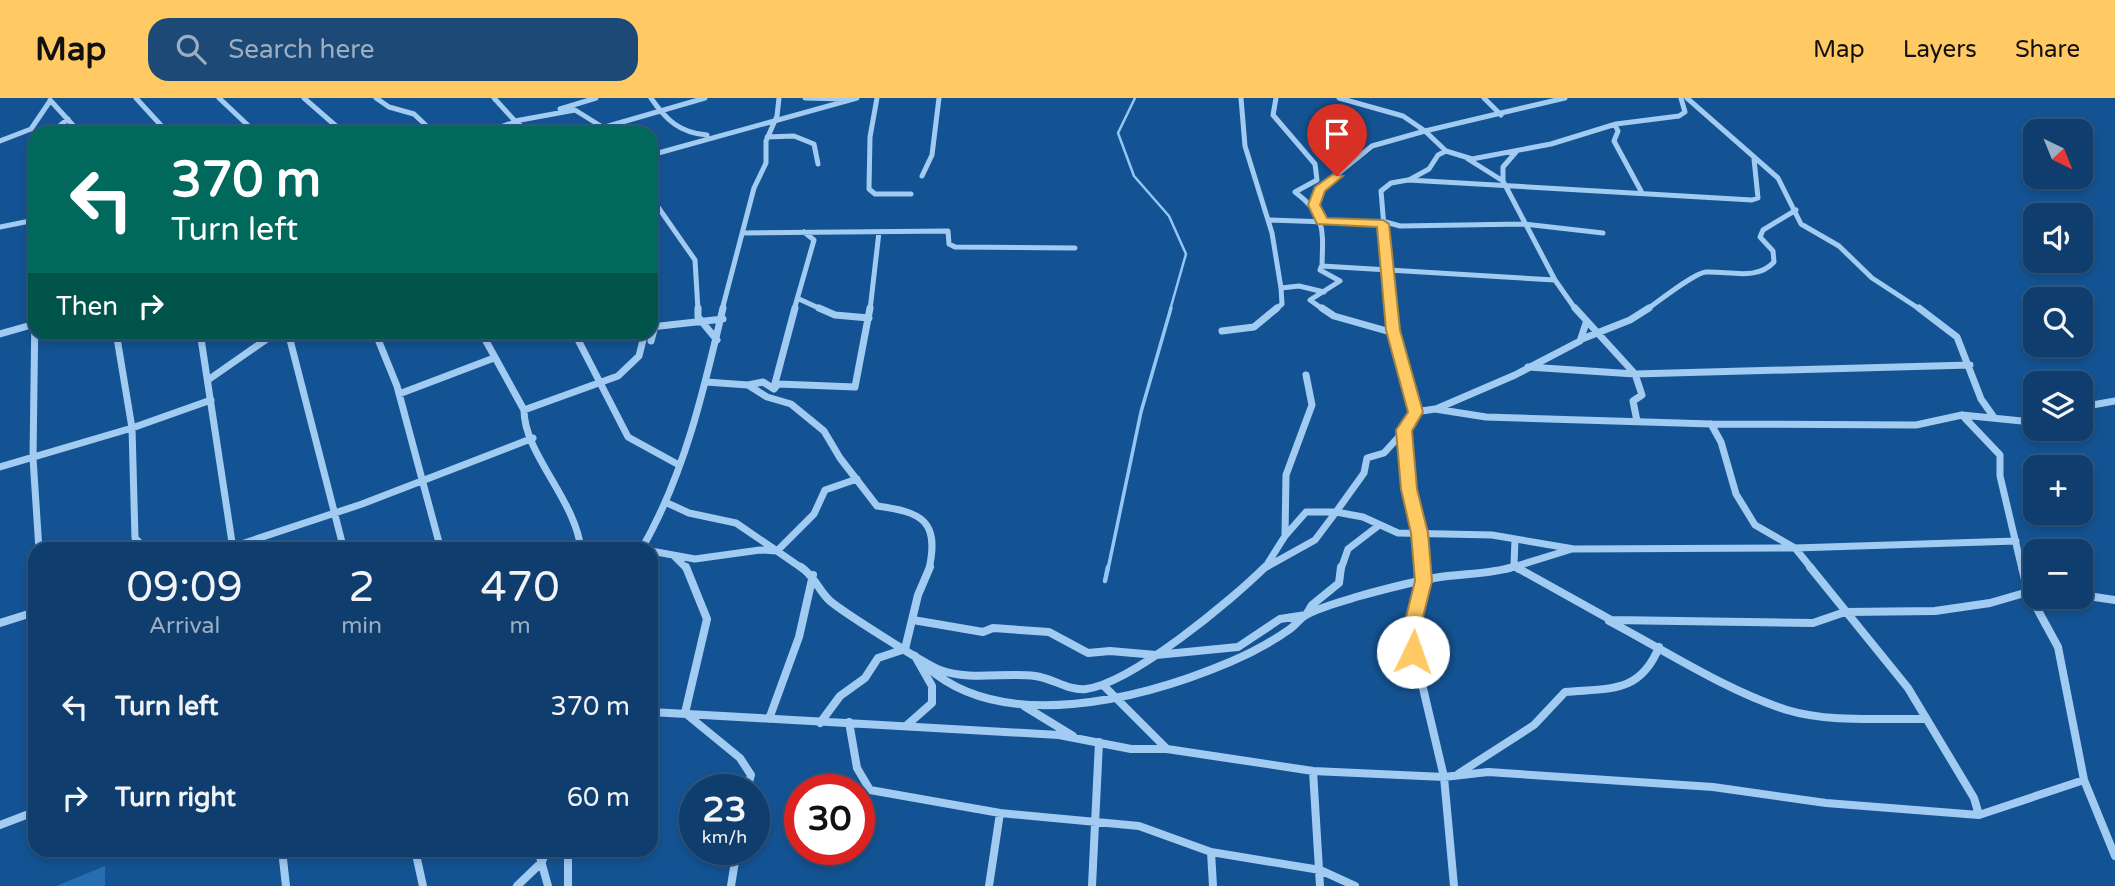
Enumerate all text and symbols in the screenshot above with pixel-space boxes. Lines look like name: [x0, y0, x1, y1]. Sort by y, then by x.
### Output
search box: [148, 18, 638, 81]
text: Map: [35, 30, 106, 69]
icon: search: [172, 30, 210, 68]
text: Search here: [228, 34, 374, 65]
text: Map: [1813, 35, 1865, 64]
text: Layers: [1903, 35, 1977, 64]
text: Share: [2015, 35, 2080, 64]
pin: [1307, 104, 1367, 176]
icon: arrive: [1318, 115, 1356, 153]
north arrow: [2023, 119, 2093, 189]
map controls: [2023, 119, 2093, 609]
text: 370 m: [171, 151, 321, 210]
icon: left: [56, 154, 147, 245]
button: sound: [2023, 203, 2093, 273]
text: Turn left: [171, 211, 298, 249]
icon: right: [132, 287, 170, 325]
button: search: [2023, 287, 2093, 357]
text: Then: [56, 291, 118, 322]
button: layers: [2023, 371, 2093, 441]
button: +: [2023, 455, 2093, 525]
button: −: [2023, 539, 2093, 609]
text: 09:09: [126, 562, 243, 613]
text: 2: [348, 562, 375, 613]
text: 470: [480, 562, 560, 613]
text: Arrival: [149, 612, 220, 640]
text: min: [341, 612, 382, 640]
text: m: [509, 612, 531, 640]
position arrow: [1376, 615, 1450, 689]
icon: left: [56, 688, 94, 726]
text: Turn left: [115, 691, 218, 722]
text: 370 m: [550, 691, 630, 722]
speed limit sign: 30: [784, 774, 875, 865]
icon: right: [56, 779, 94, 817]
text: Turn right: [115, 782, 236, 813]
text: 60 m: [567, 782, 630, 813]
text: 23: [703, 789, 746, 831]
text: km/h: [702, 826, 747, 848]

